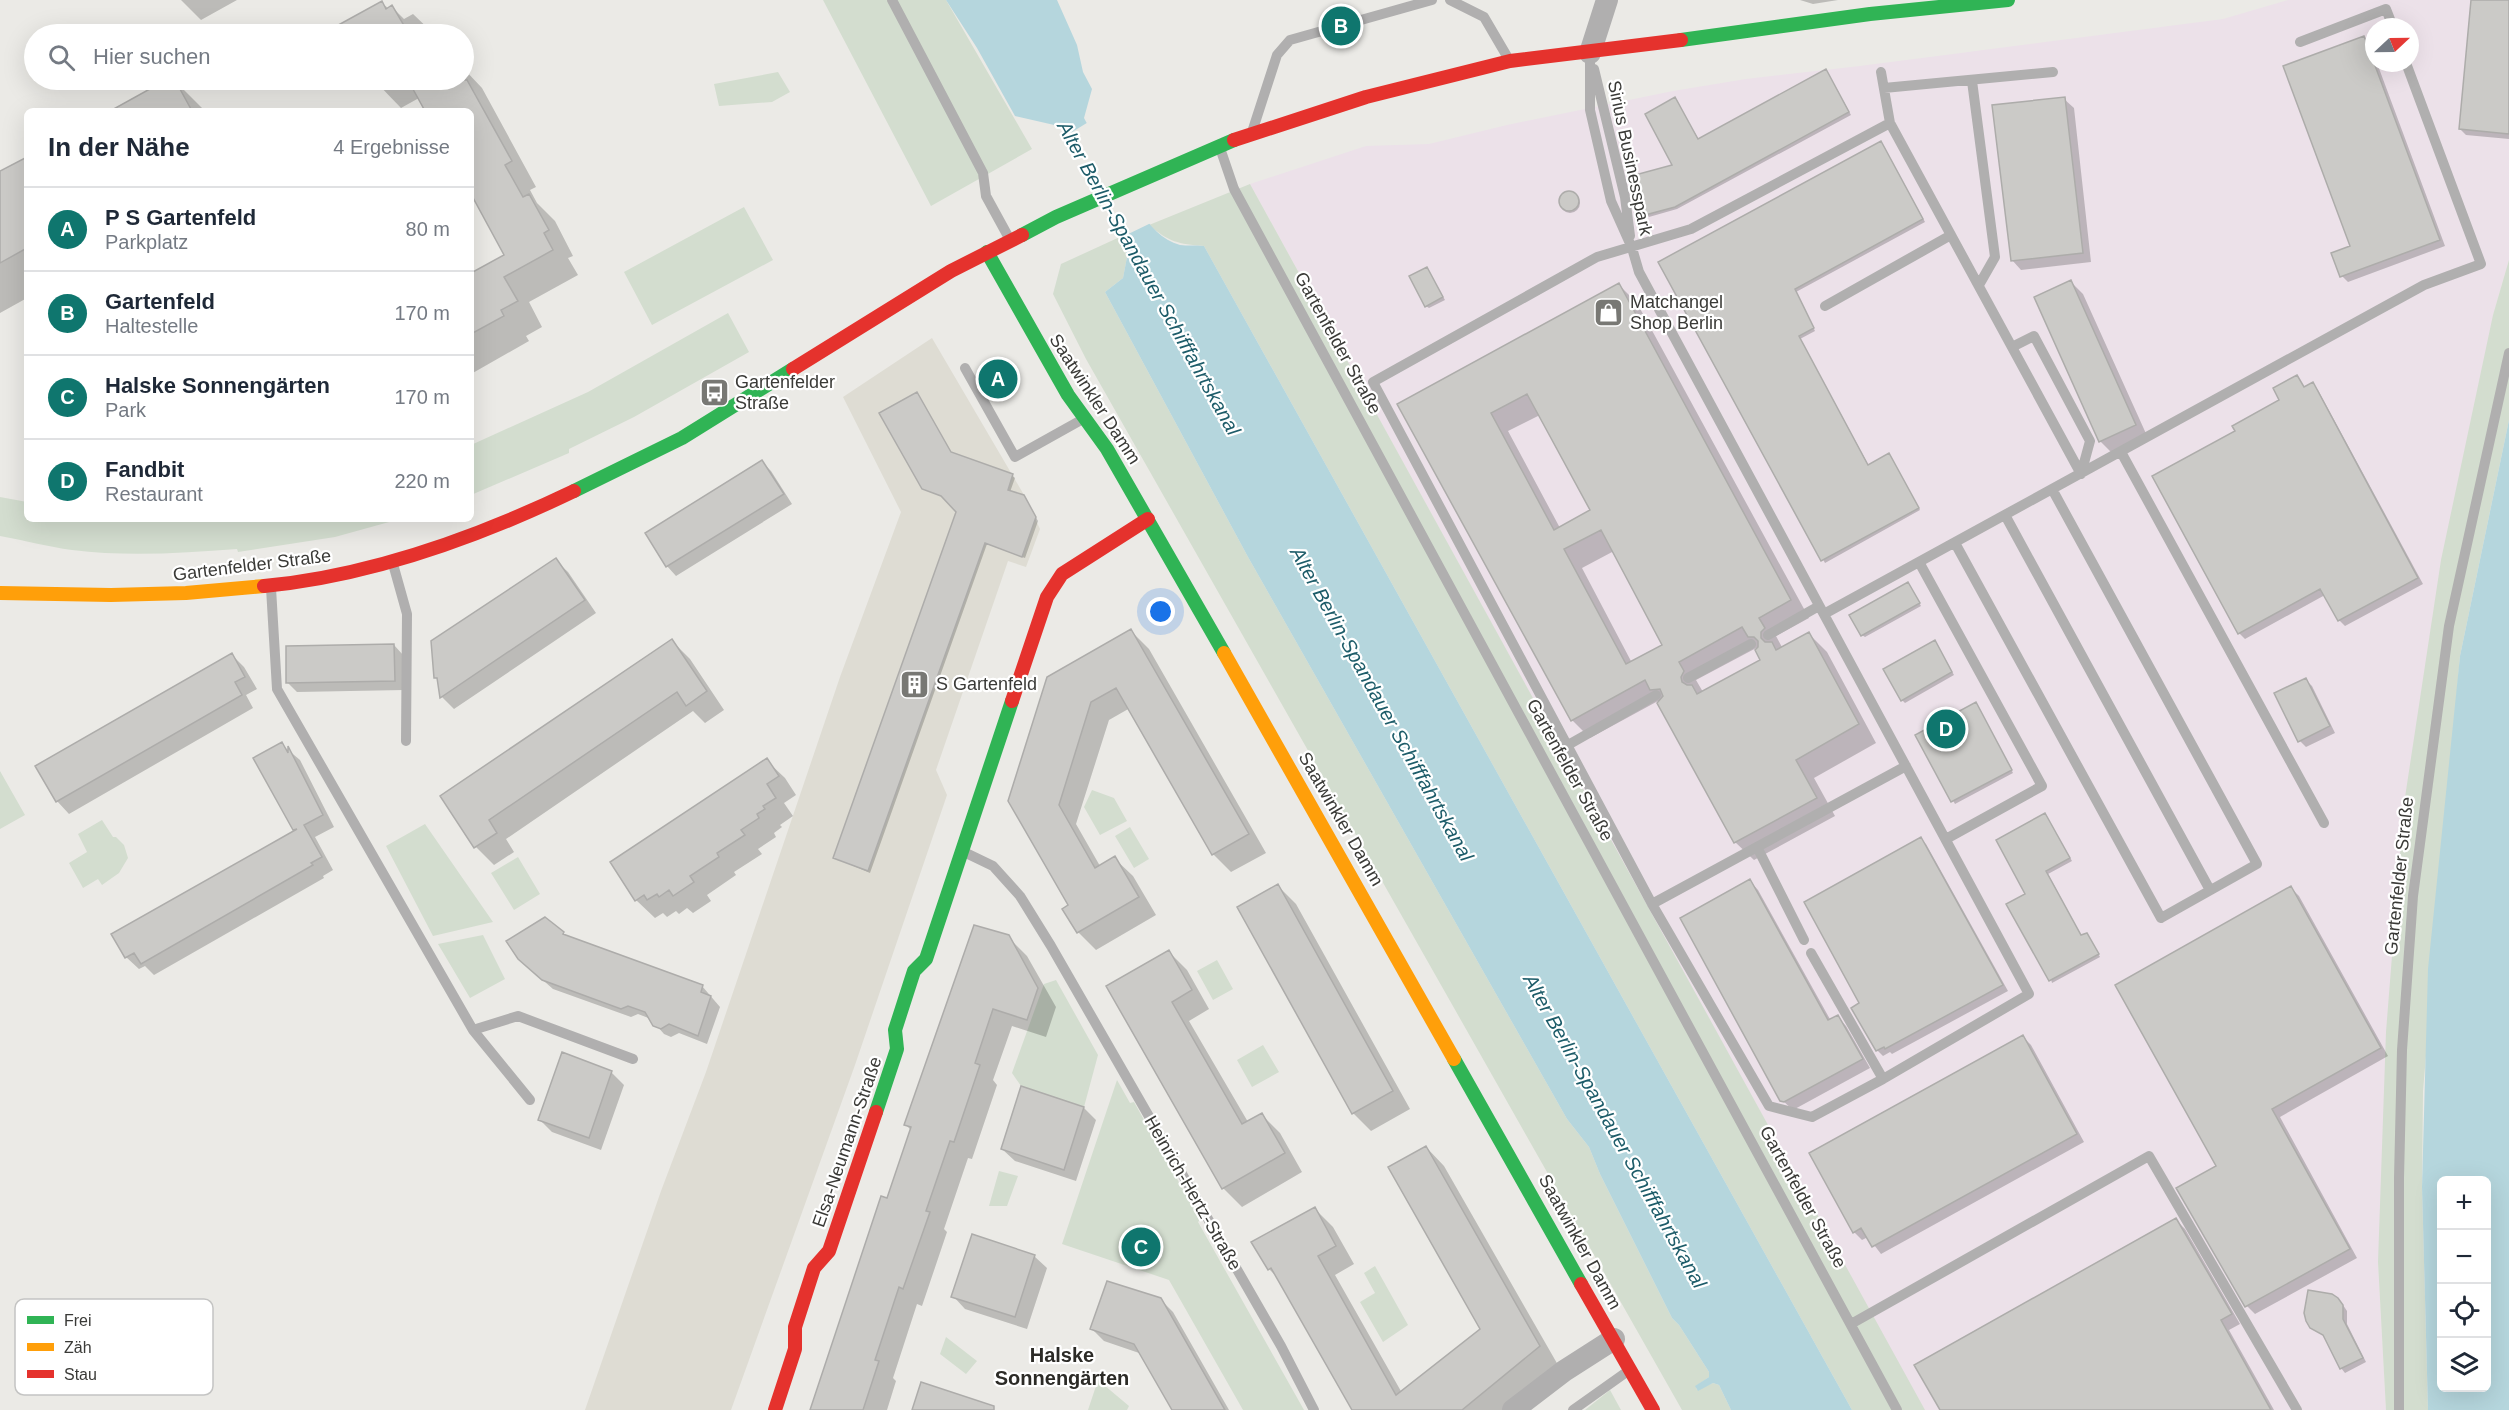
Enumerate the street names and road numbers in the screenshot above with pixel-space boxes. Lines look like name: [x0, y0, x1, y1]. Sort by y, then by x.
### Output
street label: Sirius Businesspark: [1604, 79, 1656, 238]
street label: Gartenfelder Straße: [1291, 269, 1385, 417]
street label: Saatwinkler Damm: [1045, 330, 1145, 468]
street label: Gartenfelder Straße: [172, 545, 332, 585]
street label: Gartenfelder Straße: [1523, 696, 1617, 844]
street label: Saatwinkler Damm: [1295, 749, 1387, 889]
street label: Gartenfelder Straße: [2381, 796, 2417, 956]
street label: Elsa-Neumann-Straße: [808, 1054, 886, 1230]
street label: Heinrich-Hertz-Straße: [1141, 1112, 1245, 1274]
street label: Gartenfelder Straße: [1756, 1123, 1850, 1271]
street label: Saatwinkler Damm: [1535, 1171, 1625, 1313]

